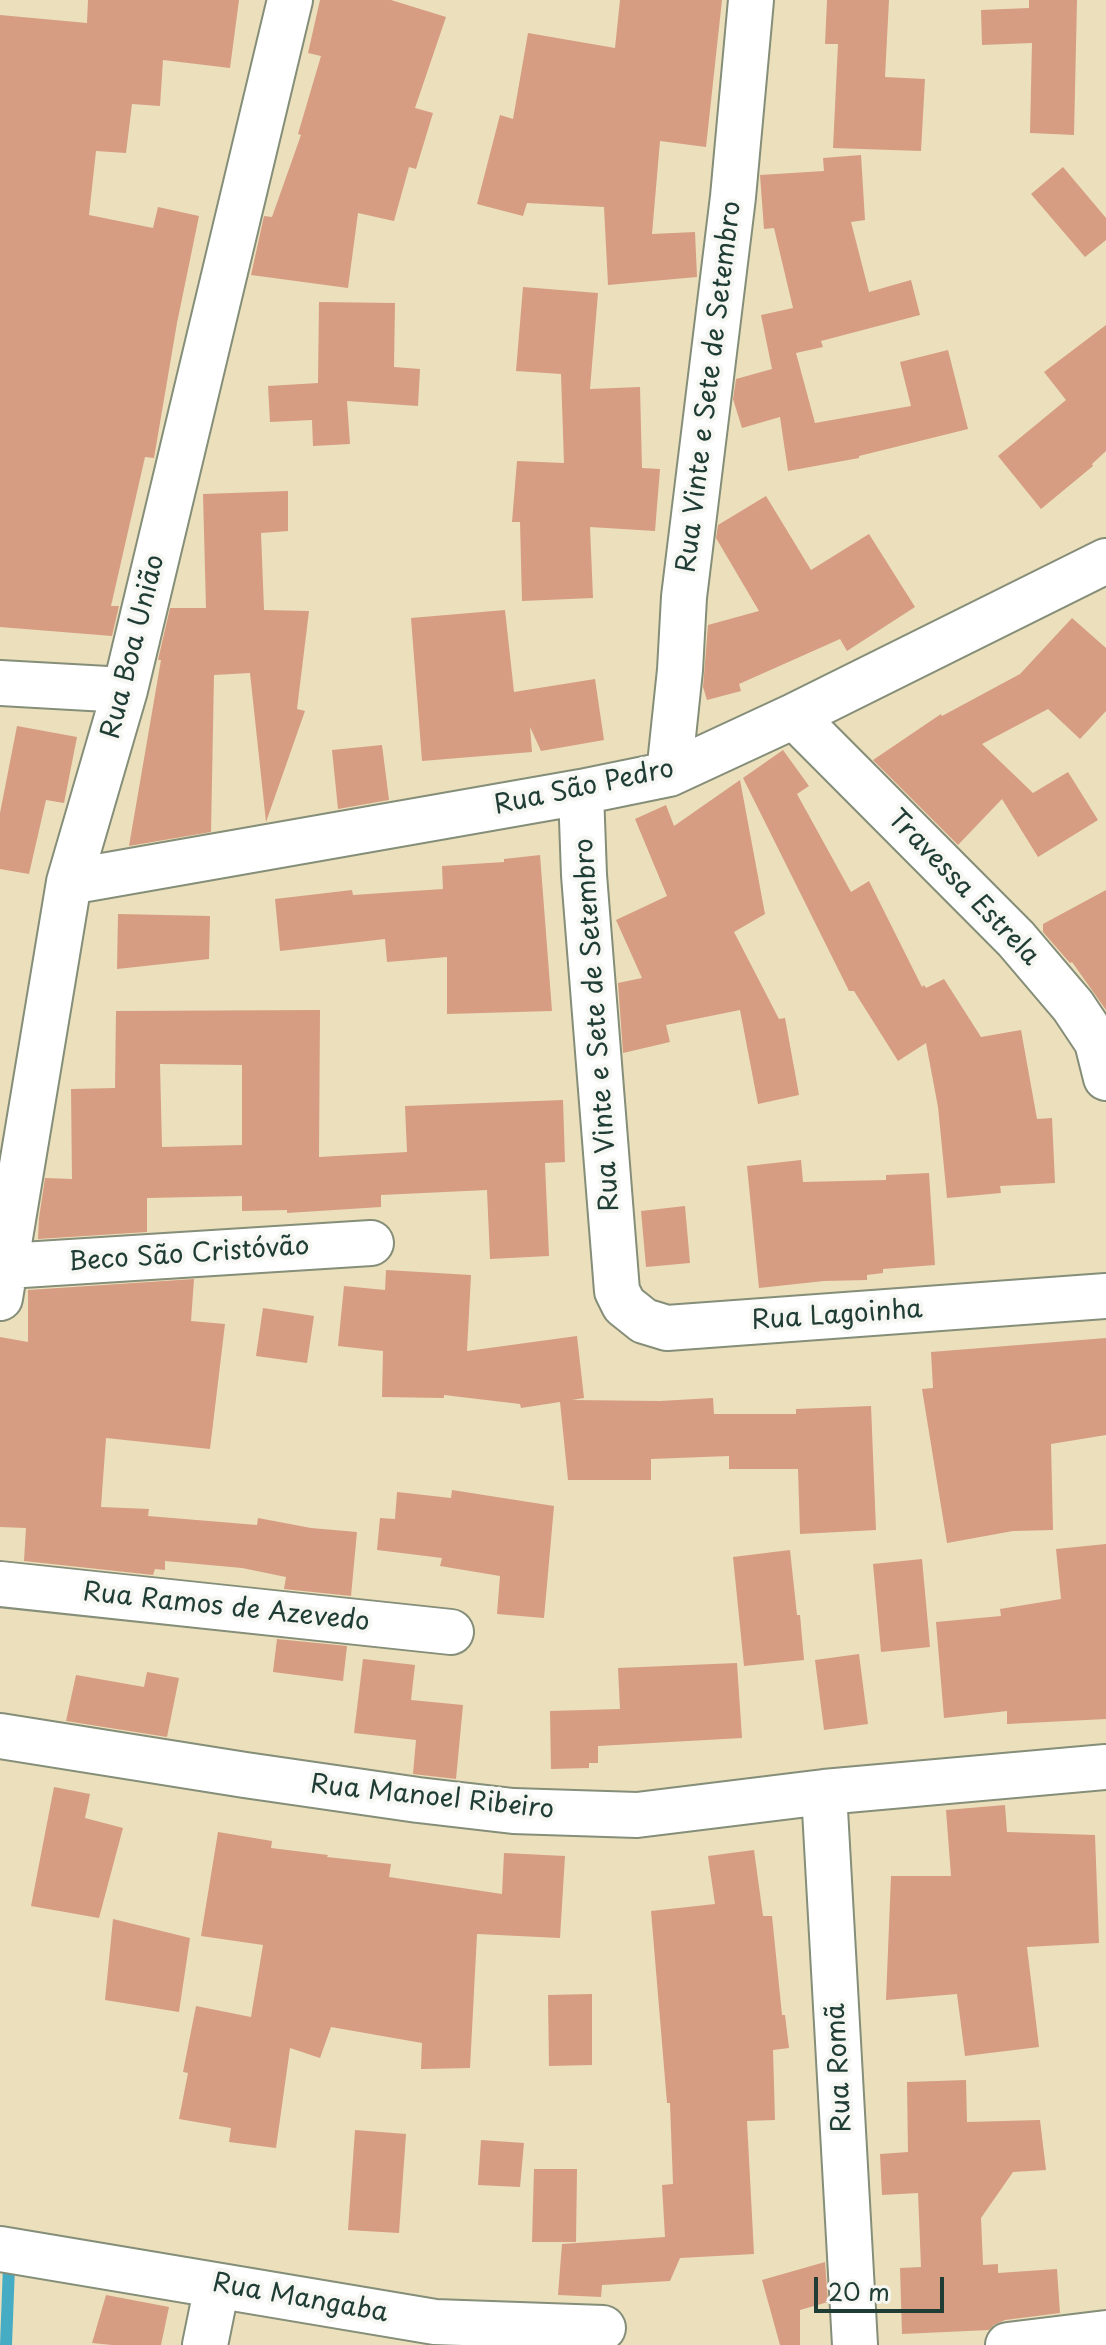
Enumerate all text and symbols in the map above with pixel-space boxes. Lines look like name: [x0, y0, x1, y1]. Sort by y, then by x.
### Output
street label: Rua Vinte e Sete de Setembro: [672, 199, 748, 575]
street label: Rua Boa União: [96, 552, 172, 742]
street label: Rua São Pedro: [491, 754, 677, 822]
street label: Travessa Estrela: [881, 804, 1045, 972]
street label: Rua Vinte e Sete de Setembro: [569, 837, 627, 1213]
street label: Beco São Cristóvão: [68, 1231, 310, 1279]
street label: Rua Lagoinha: [750, 1294, 924, 1338]
street label: Rua Ramos de Azevedo: [81, 1577, 371, 1639]
street label: Rua Manoel Ribeiro: [309, 1770, 555, 1826]
street label: Rua Romã: [821, 2003, 859, 2133]
scale bar: [818, 2261, 948, 2311]
street label: Rua Mangaba: [210, 2268, 390, 2330]
text: 20 m: [828, 2273, 890, 2309]

